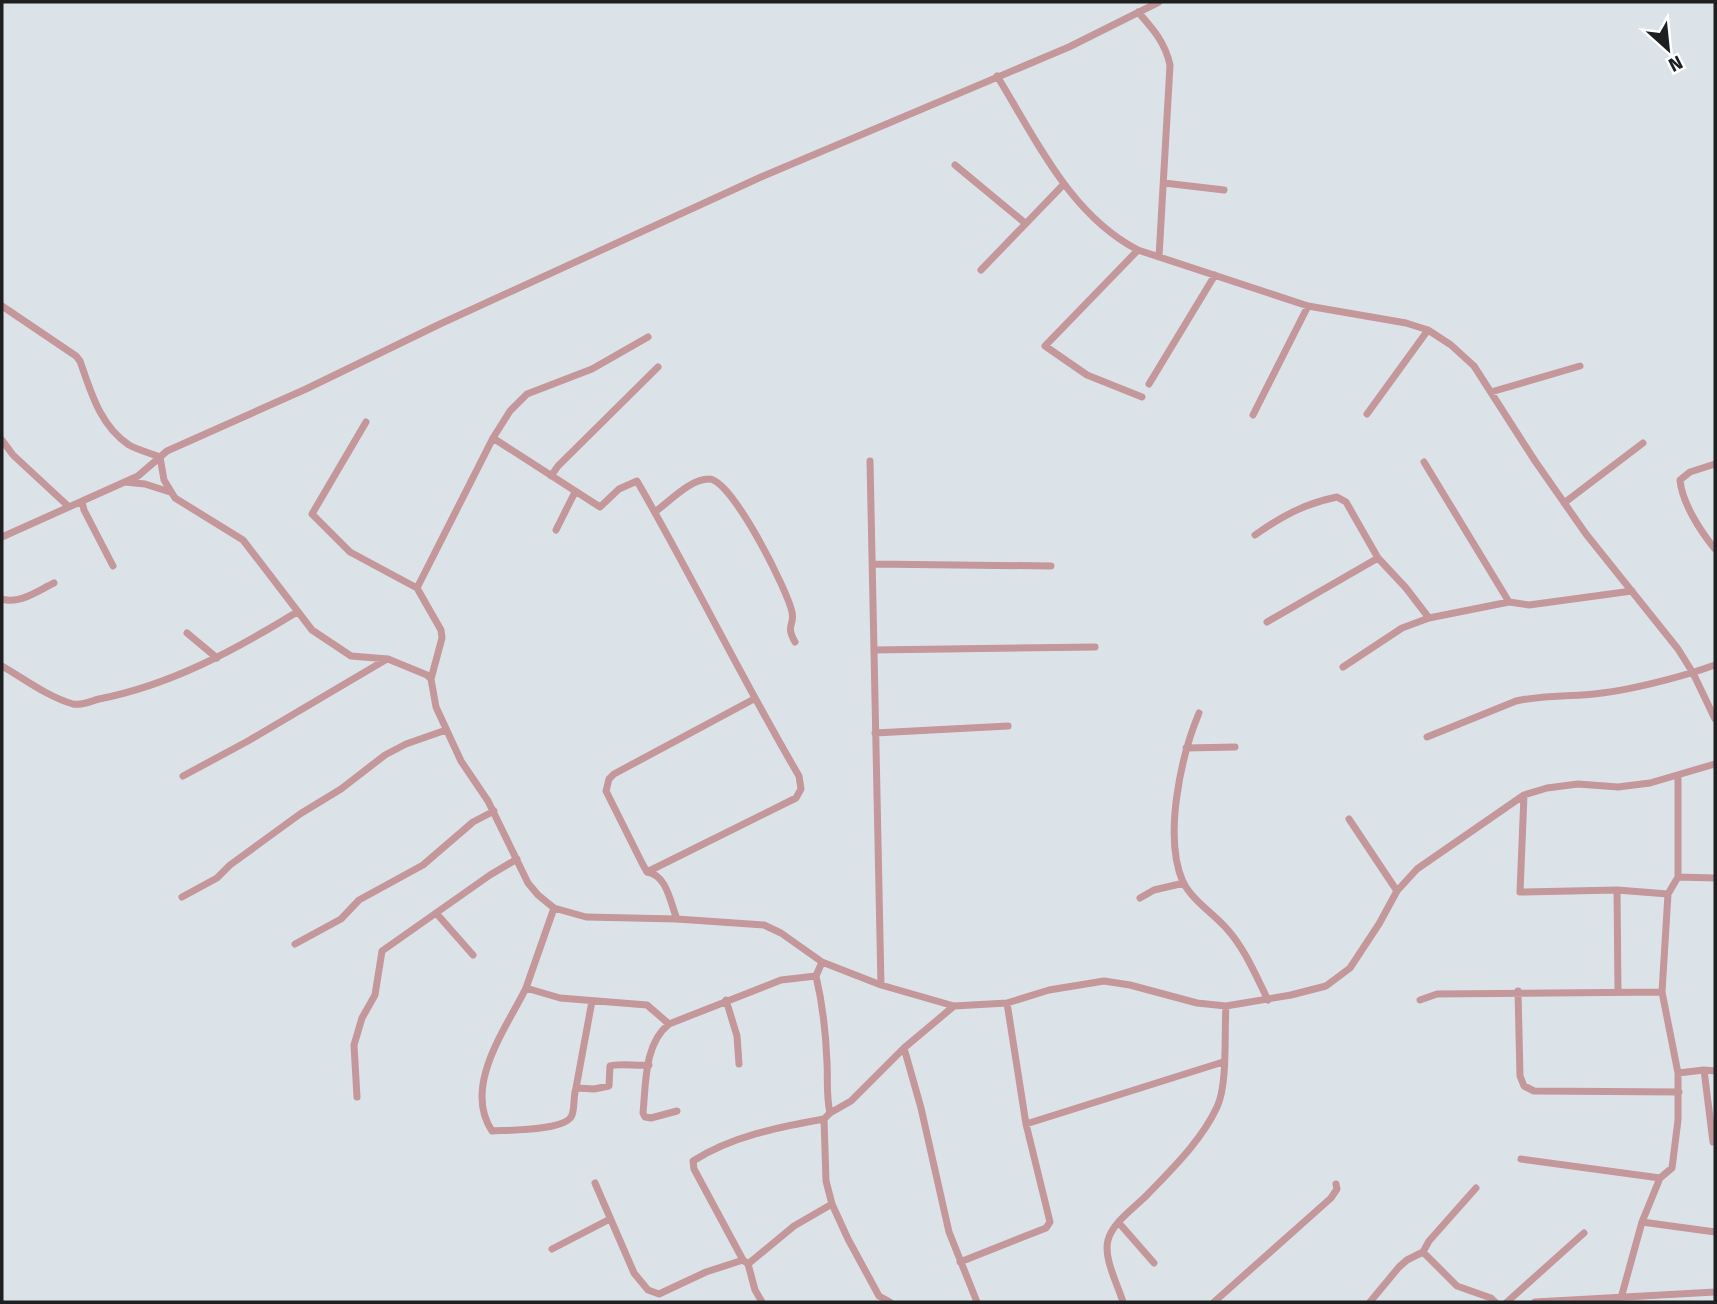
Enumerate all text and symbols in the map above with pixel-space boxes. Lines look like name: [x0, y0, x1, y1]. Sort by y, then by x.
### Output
north arrow: [1633, 14, 1703, 84]
text: N: [1665, 51, 1686, 77]

